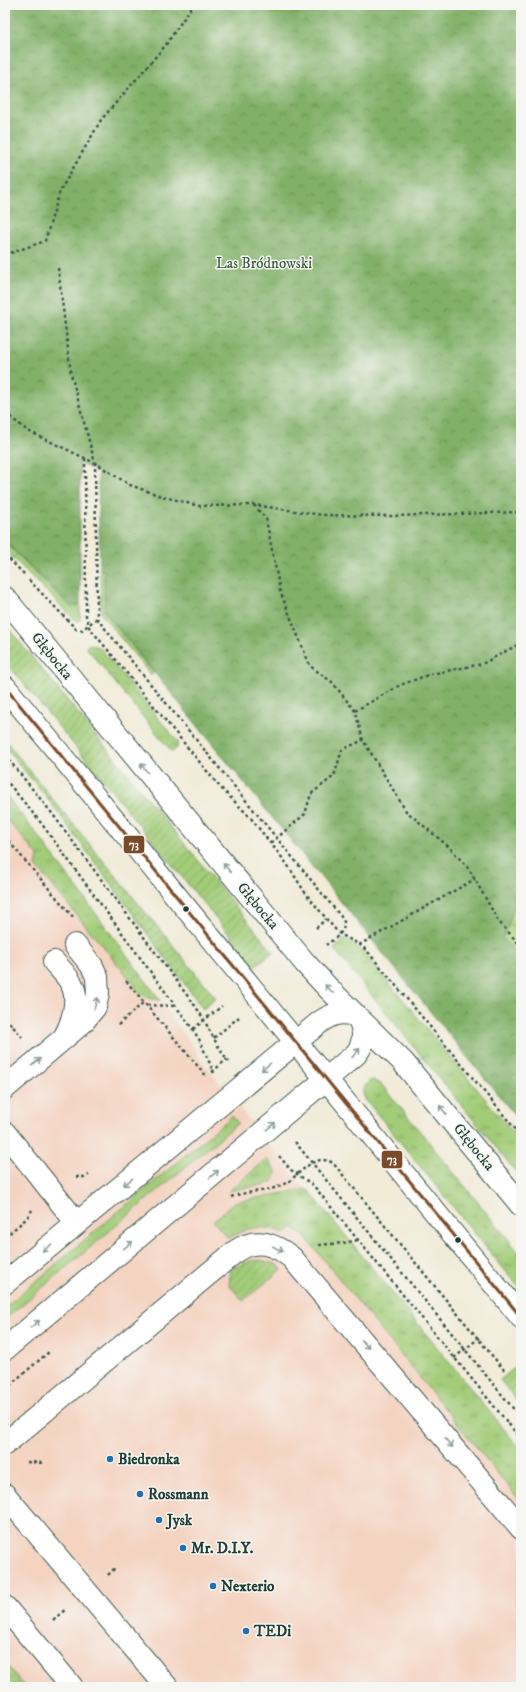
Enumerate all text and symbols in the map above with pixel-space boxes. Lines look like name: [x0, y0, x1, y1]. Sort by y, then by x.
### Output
park label: Las Bródnowski: [216, 254, 312, 273]
street label: Głębocka: [27, 628, 77, 684]
one-way arrow: [140, 763, 149, 773]
line badge: 73: [123, 835, 145, 854]
text: 73: [129, 838, 139, 852]
one-way arrow: [222, 863, 231, 874]
street label: Głębocka: [233, 879, 284, 934]
unlabelled marker: [181, 904, 191, 914]
one-way arrow: [324, 984, 334, 994]
one-way arrow: [93, 997, 100, 1010]
one-way arrow: [351, 1048, 360, 1058]
one-way arrow: [30, 1058, 41, 1067]
one-way arrow: [261, 1062, 272, 1071]
one-way arrow: [439, 1104, 448, 1115]
street label: Głębocka: [449, 1119, 499, 1175]
one-way arrow: [266, 1121, 277, 1130]
line badge: 73: [381, 1150, 403, 1169]
text: 73: [387, 1153, 397, 1167]
one-way arrow: [209, 1169, 219, 1178]
one-way arrow: [122, 1177, 133, 1186]
unlabelled marker: [453, 1235, 463, 1245]
one-way arrow: [123, 1241, 134, 1250]
one-way arrow: [42, 1244, 53, 1253]
one-way arrow: [272, 1245, 284, 1253]
one-way arrow: [29, 1319, 40, 1328]
one-way arrow: [360, 1339, 369, 1349]
one-way arrow: [445, 1438, 454, 1449]
place label: Biedronka: [118, 1450, 180, 1469]
marker: Biedronka: [105, 1454, 115, 1464]
place label: Rossmann: [148, 1485, 209, 1504]
marker: Rossmann: [135, 1489, 145, 1499]
place label: Jysk: [165, 1511, 193, 1530]
marker: Jysk: [154, 1515, 164, 1525]
place label: Mr. D.I.Y.: [191, 1539, 254, 1558]
marker: Mr. D.I.Y.: [178, 1543, 188, 1553]
place label: Nexterio: [221, 1577, 275, 1596]
marker: Nexterio: [208, 1581, 218, 1591]
place label: TEDi: [253, 1622, 291, 1641]
marker: TEDi: [241, 1626, 251, 1636]

